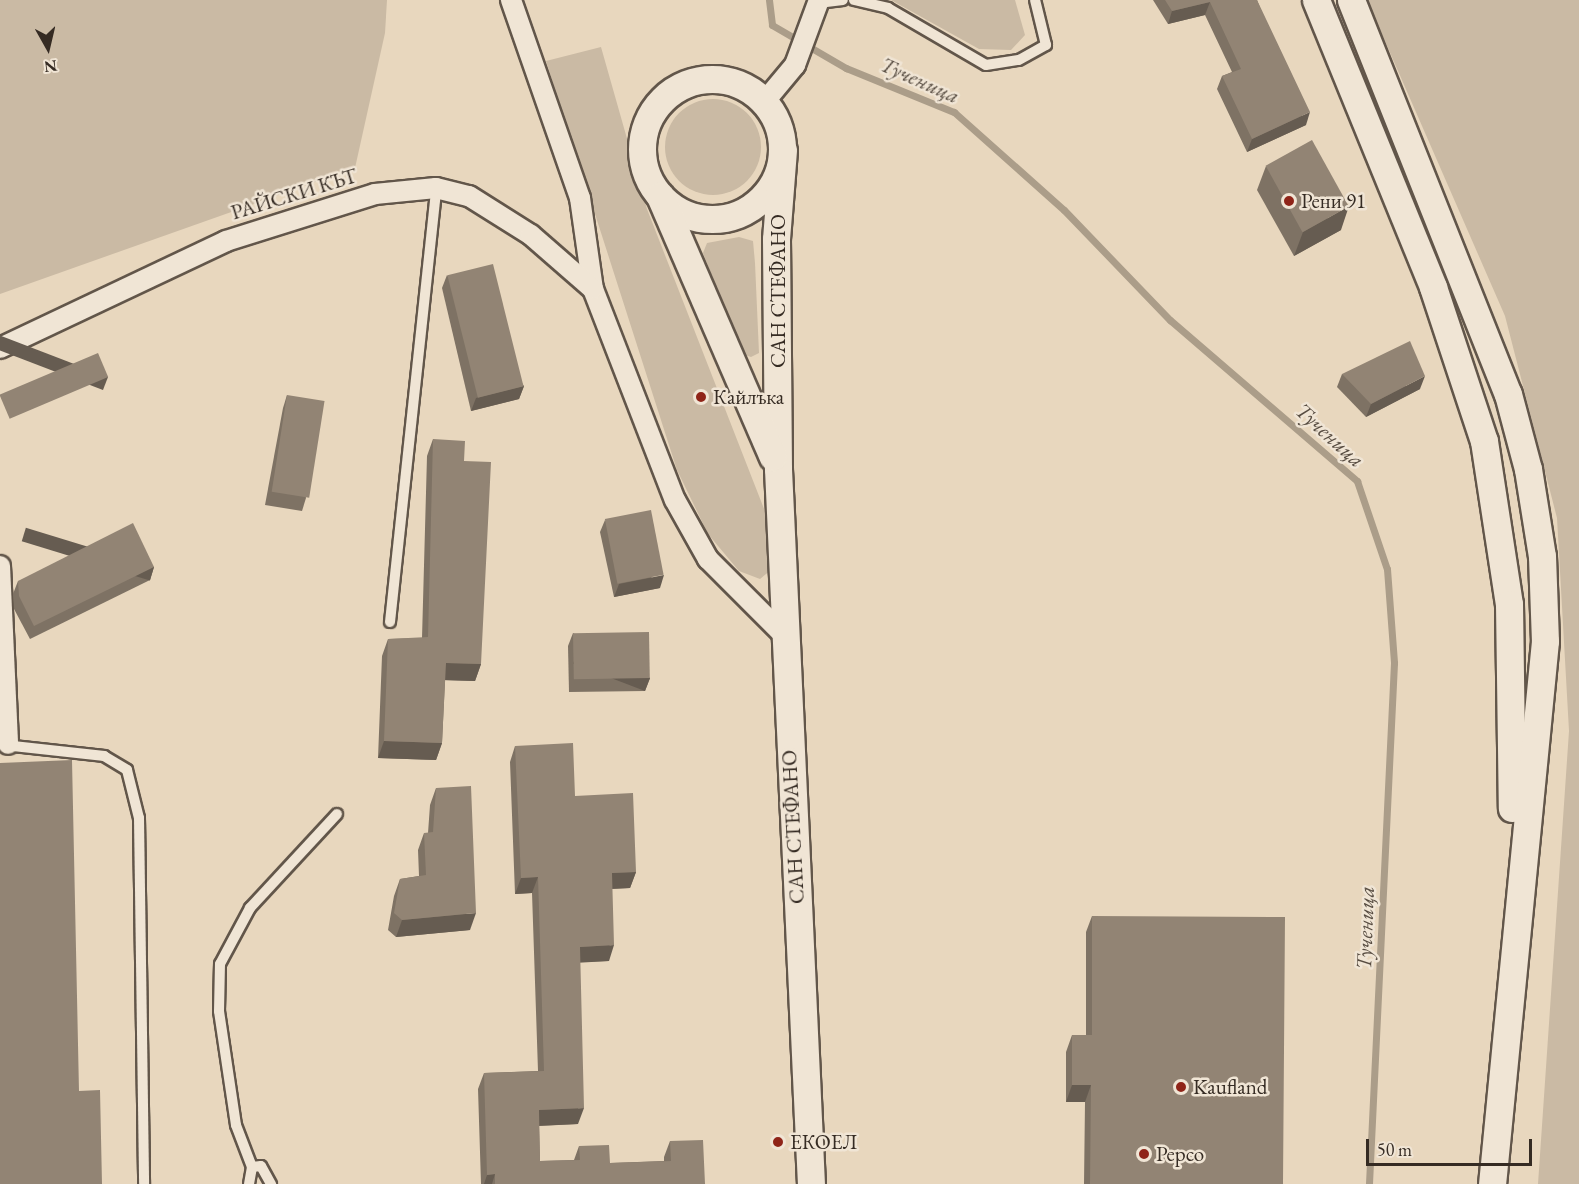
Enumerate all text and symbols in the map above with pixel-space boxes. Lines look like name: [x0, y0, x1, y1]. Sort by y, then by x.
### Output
north arrow: [18, 18, 78, 78]
water label: Тученица: [876, 51, 964, 109]
text: N: [43, 55, 58, 78]
street label: РАЙСКИ КЪТ: [228, 163, 360, 225]
place label: Рени 91: [1301, 188, 1366, 214]
marker: Рени 91: [1282, 194, 1296, 208]
street label: САН СТЕФАНО: [765, 214, 791, 368]
place label: Кайлъка: [713, 384, 784, 410]
marker: Кайлъка: [694, 390, 708, 404]
water label: Тученица: [1290, 397, 1370, 473]
street label: САН СТЕФАНО: [776, 749, 810, 905]
water label: Тученица: [1350, 886, 1380, 970]
place label: Kaufland: [1193, 1074, 1267, 1100]
marker: Kaufland: [1174, 1080, 1188, 1094]
scale bar: [1369, 1127, 1536, 1165]
place label: ЕКОЕЛ: [790, 1129, 858, 1155]
marker: ЕКОЕЛ: [771, 1135, 785, 1149]
text: 50 m: [1377, 1138, 1412, 1161]
place label: Pepco: [1156, 1141, 1204, 1167]
marker: Pepco: [1137, 1147, 1151, 1161]

